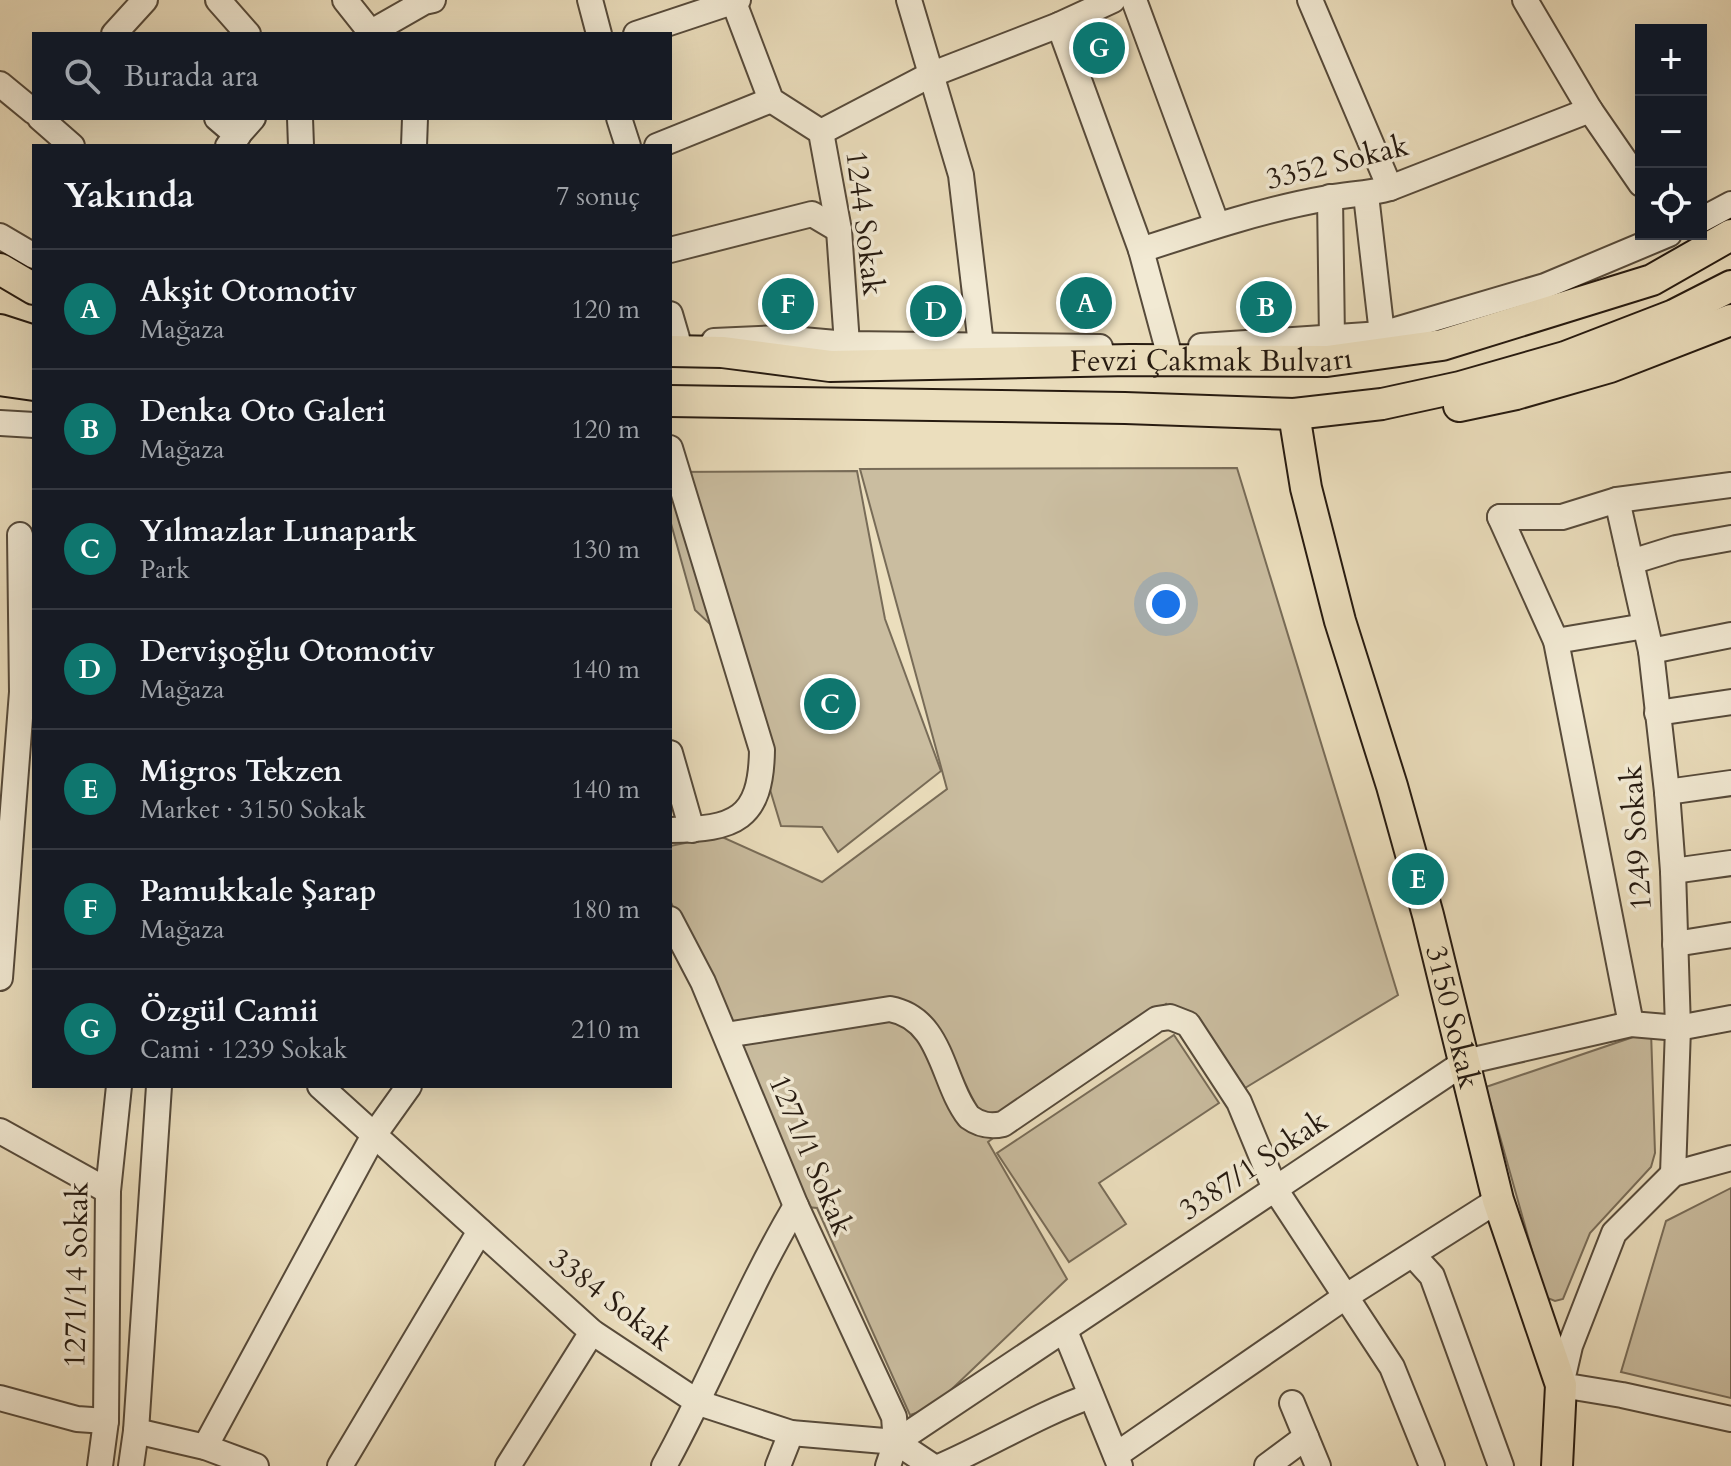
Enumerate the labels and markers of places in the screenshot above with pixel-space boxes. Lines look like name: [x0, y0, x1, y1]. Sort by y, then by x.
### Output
pin: G: [1073, 18, 1125, 78]
pin: A: [1060, 273, 1112, 333]
pin: F: [762, 274, 814, 334]
pin: B: [1240, 277, 1292, 337]
pin: D: [910, 281, 962, 341]
pin: C: [804, 674, 856, 734]
pin: E: [1392, 849, 1444, 909]

